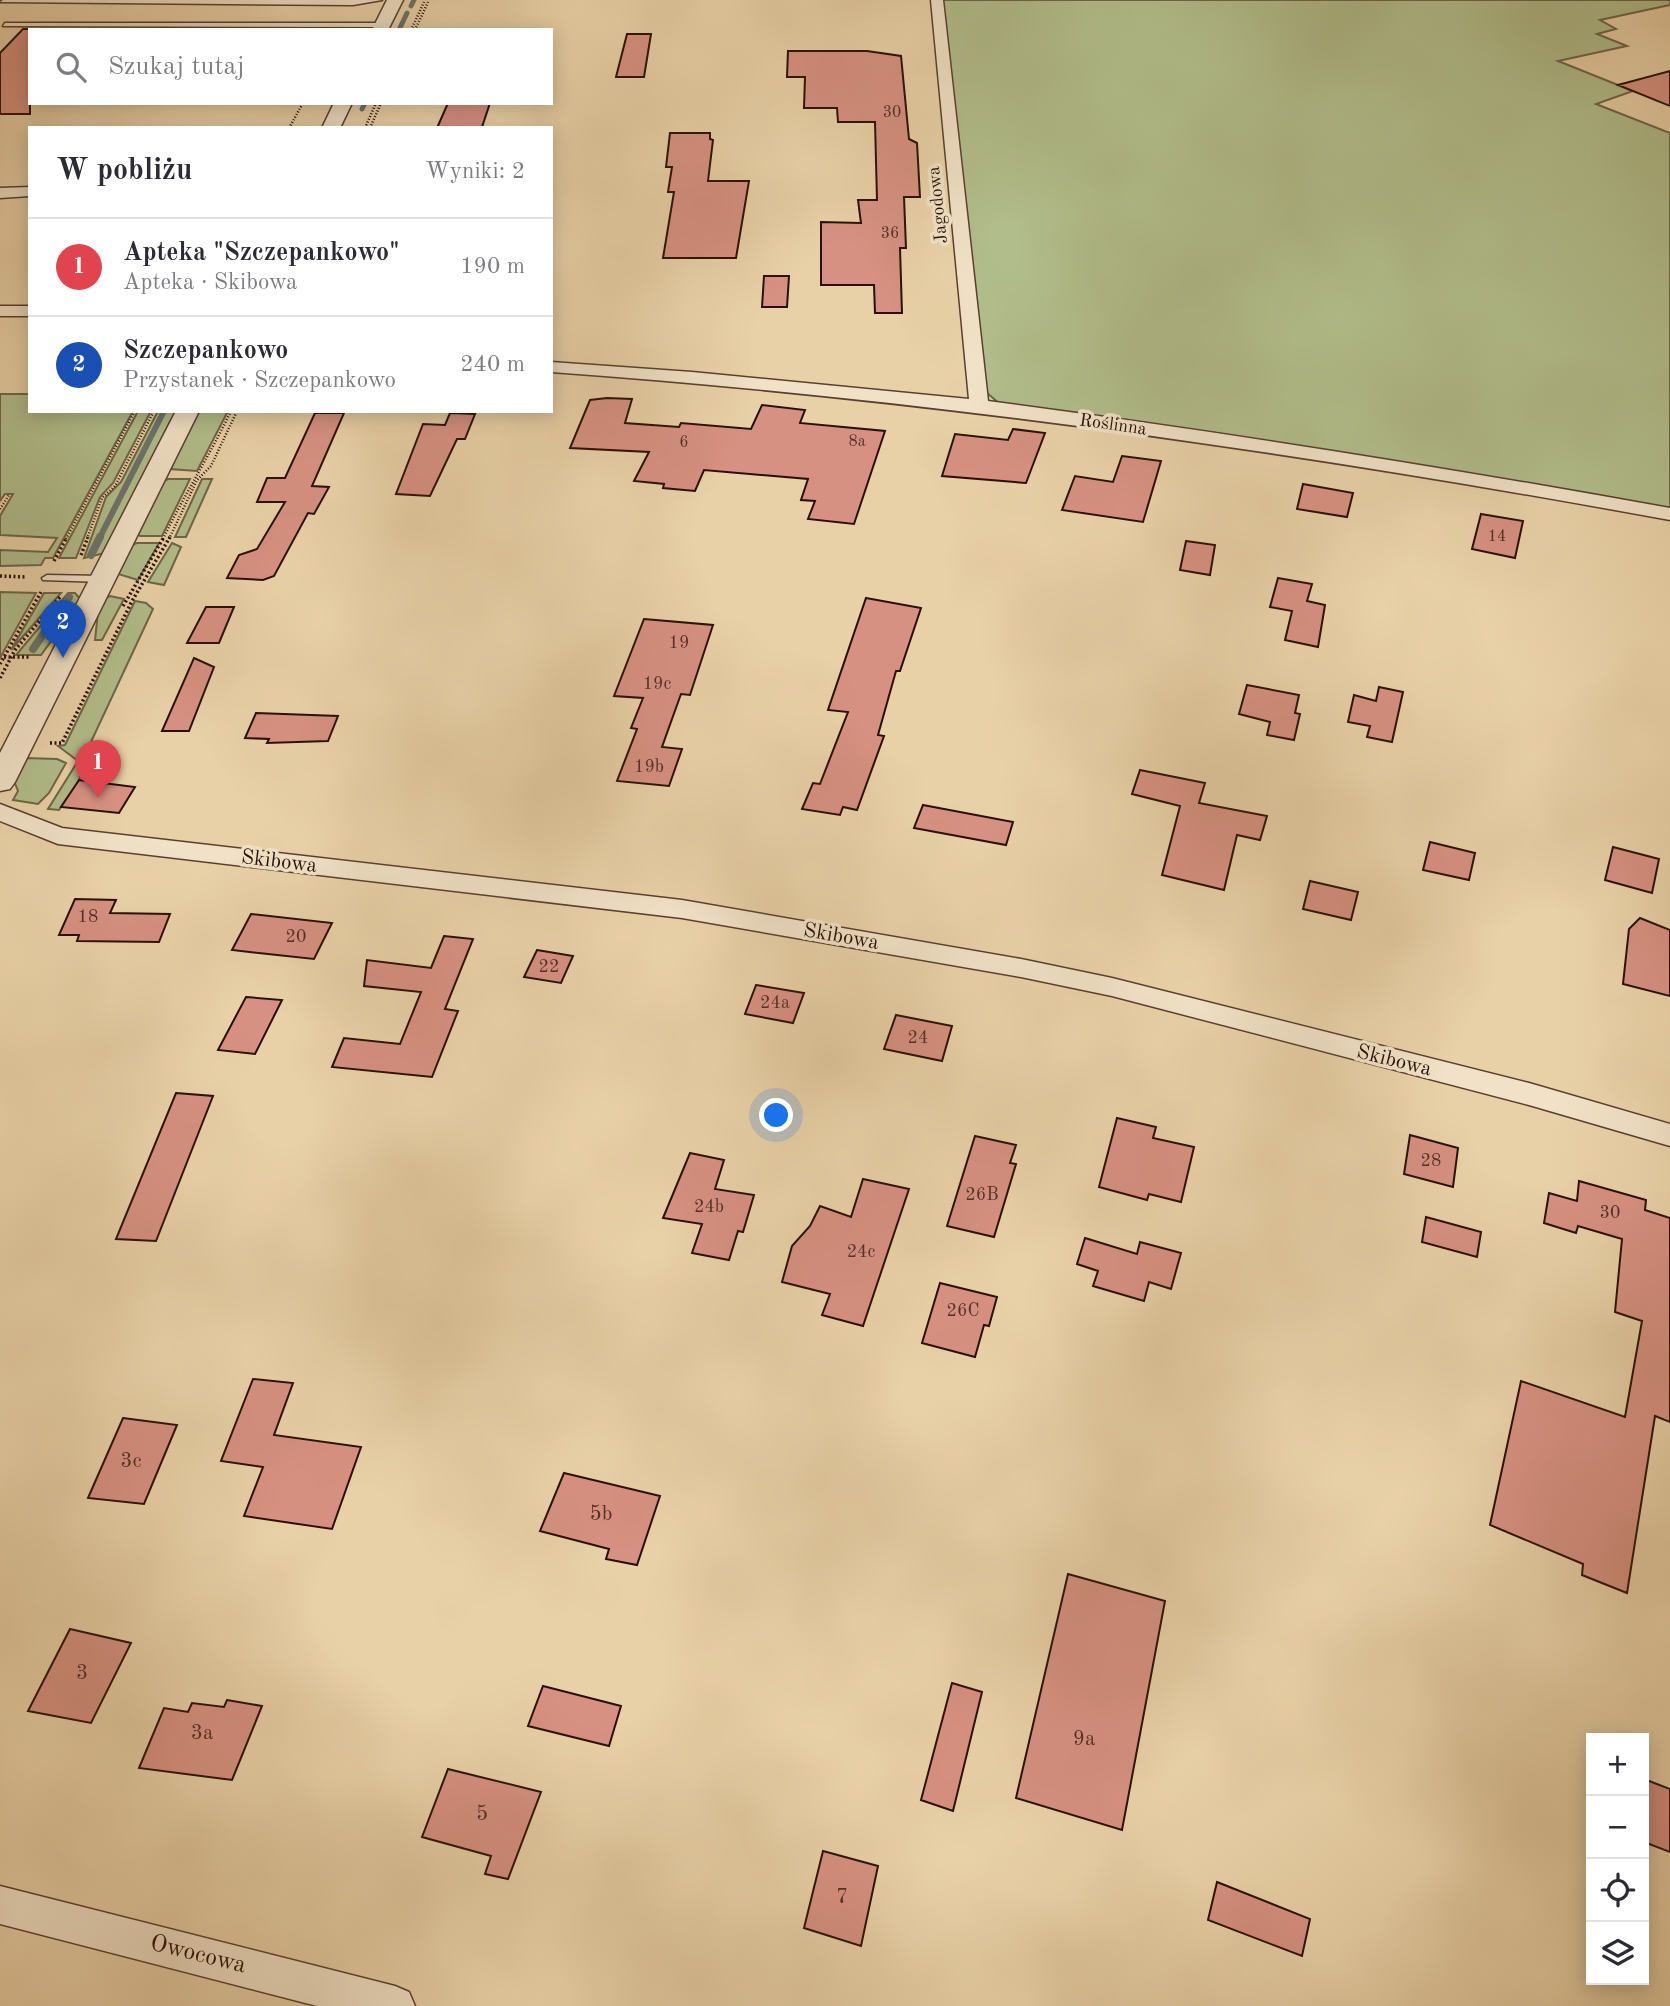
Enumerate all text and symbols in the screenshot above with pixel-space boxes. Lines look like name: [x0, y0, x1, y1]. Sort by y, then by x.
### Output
search box: [28, 28, 553, 105]
icon: search: [52, 48, 90, 86]
text: Szukaj tutaj: [108, 54, 245, 80]
house number: 30: [883, 105, 901, 121]
text: W pobliżu: [56, 156, 192, 186]
text: Wyniki: 2: [425, 160, 525, 183]
street label: Jagodowa: [925, 165, 951, 245]
house number: 36: [881, 226, 899, 242]
text: Apteka "Szczepankowo": [123, 240, 399, 266]
text: 1: [72, 255, 86, 278]
text: 190 m: [460, 255, 525, 278]
text: Apteka · Skibowa: [123, 271, 297, 294]
text: Szczepankowo: [123, 338, 288, 364]
text: 2: [72, 353, 86, 376]
text: 240 m: [460, 353, 525, 376]
text: Przystanek · Szczepankowo: [123, 369, 396, 392]
street label: Roślinna: [1078, 411, 1148, 439]
house number: 8a: [848, 434, 866, 450]
house number: 6: [679, 435, 689, 451]
house number: 14: [1488, 529, 1506, 545]
pin: 2: [40, 600, 86, 658]
house number: 19: [669, 634, 689, 652]
house number: 19c: [643, 675, 672, 693]
pin: 1: [75, 740, 121, 798]
house number: 19b: [634, 758, 664, 776]
street label: Skibowa: [240, 847, 318, 877]
house number: 18: [78, 908, 98, 926]
street label: Skibowa: [802, 920, 880, 954]
house number: 20: [286, 928, 306, 946]
house number: 22: [539, 958, 559, 976]
house number: 24a: [760, 994, 790, 1012]
house number: 24: [908, 1029, 928, 1047]
street label: Skibowa: [1354, 1042, 1434, 1080]
your location: [759, 1098, 793, 1132]
house number: 28: [1421, 1152, 1441, 1170]
house number: 26B: [965, 1186, 999, 1204]
house number: 24b: [694, 1198, 724, 1216]
house number: 30: [1600, 1204, 1620, 1222]
house number: 24c: [847, 1243, 876, 1261]
house number: 26C: [947, 1302, 979, 1320]
house number: 3c: [120, 1451, 142, 1472]
house number: 5b: [590, 1504, 612, 1525]
house number: 3: [76, 1663, 88, 1684]
house number: 3a: [191, 1723, 213, 1744]
house number: 9a: [1073, 1729, 1095, 1750]
map controls: [1586, 1733, 1649, 1985]
button: +: [1586, 1733, 1649, 1796]
button: −: [1586, 1796, 1649, 1859]
house number: 5: [476, 1804, 488, 1825]
button: locate: [1586, 1859, 1649, 1922]
house number: 7: [836, 1887, 848, 1908]
button: layers: [1586, 1922, 1649, 1985]
street label: Owocowa: [148, 1932, 249, 1979]

